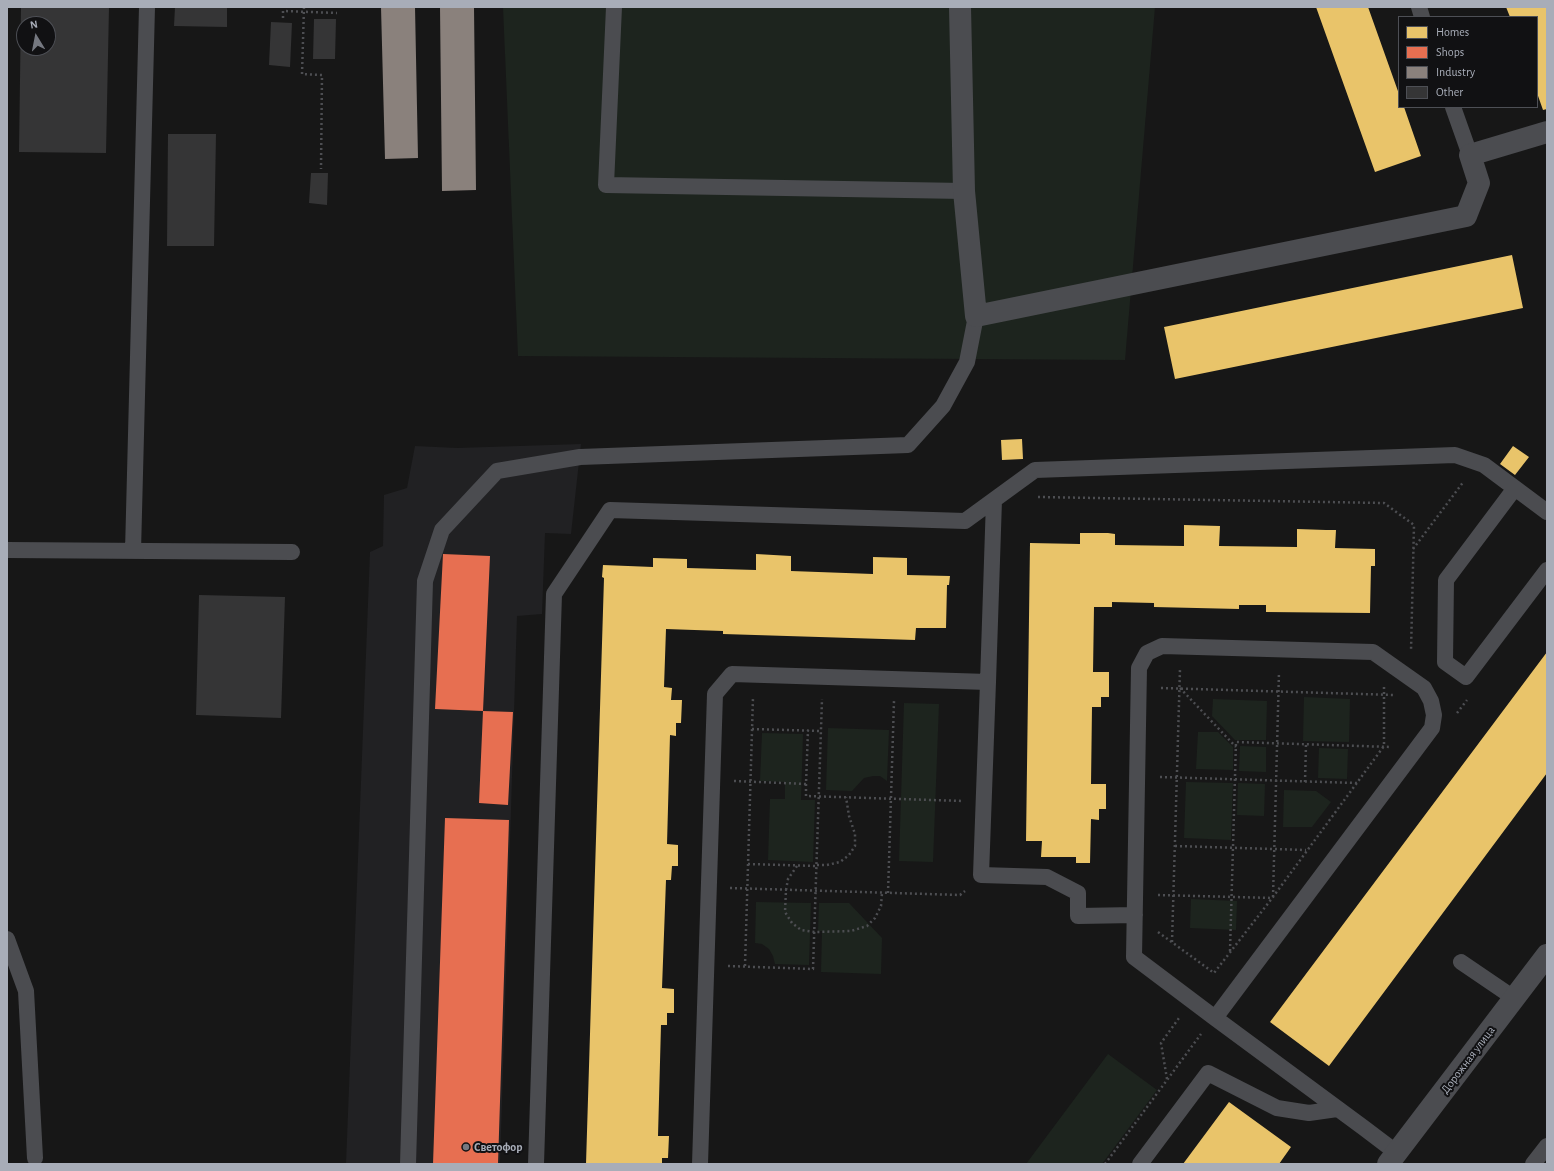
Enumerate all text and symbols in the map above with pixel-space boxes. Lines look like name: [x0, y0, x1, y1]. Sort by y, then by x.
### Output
north arrow: [16, 16, 56, 56]
legend: [1398, 16, 1538, 108]
text: N: [29, 19, 39, 31]
text: Homes: [1436, 26, 1469, 38]
text: Shops: [1436, 46, 1464, 58]
text: Industry: [1436, 66, 1475, 78]
text: Other: [1436, 86, 1463, 98]
street label: Дорожная улица: [1438, 1023, 1498, 1097]
place label: Светофор: [474, 1140, 523, 1154]
marker: Светофор: [461, 1142, 471, 1152]

